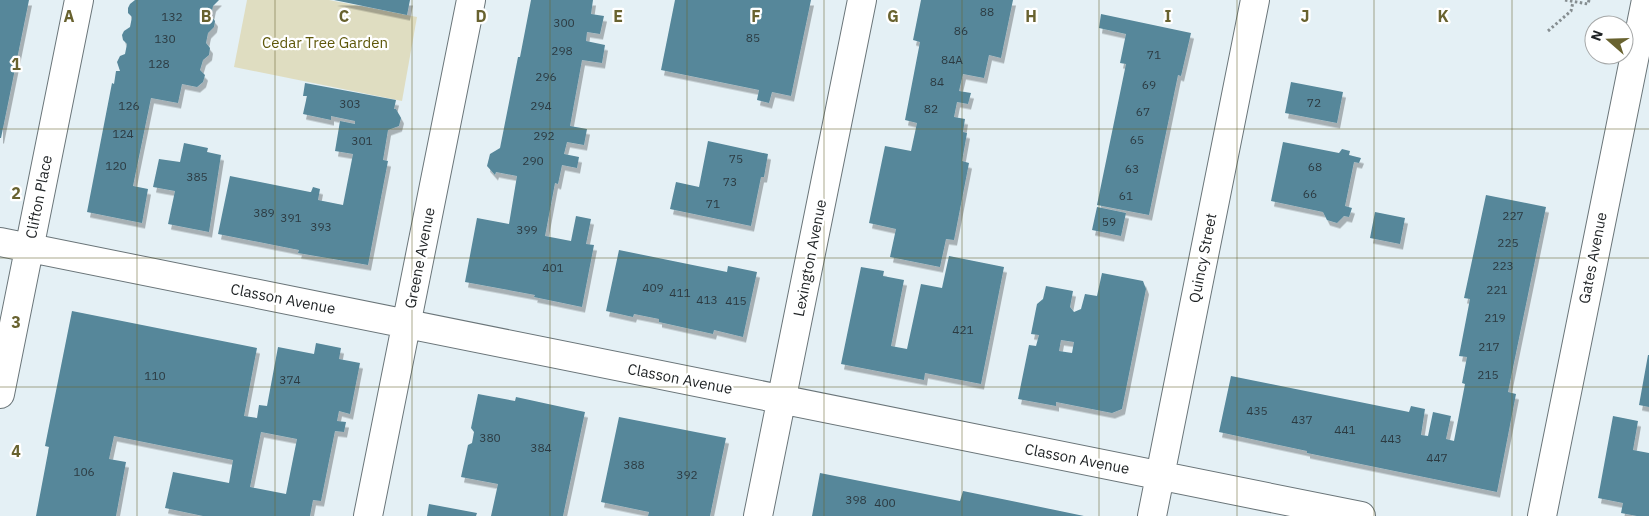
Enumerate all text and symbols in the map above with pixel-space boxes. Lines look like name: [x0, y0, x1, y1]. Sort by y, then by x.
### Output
house number: 88: [980, 4, 994, 19]
text: A: [64, 6, 75, 26]
text: B: [201, 6, 212, 26]
text: C: [339, 6, 349, 26]
text: D: [475, 6, 487, 26]
text: E: [613, 6, 623, 26]
text: F: [751, 6, 761, 26]
text: G: [887, 6, 899, 26]
text: H: [1025, 6, 1037, 26]
text: I: [1165, 6, 1172, 26]
text: J: [1301, 6, 1309, 26]
text: K: [1437, 6, 1449, 26]
house number: 132: [161, 9, 183, 24]
house number: 300: [553, 15, 575, 30]
north arrow: [1584, 15, 1634, 65]
house number: 86: [954, 23, 968, 38]
text: N: [1587, 28, 1607, 43]
house number: 85: [746, 30, 760, 45]
house number: 130: [154, 31, 176, 46]
park label: Cedar Tree Garden: [262, 33, 388, 52]
house number: 298: [551, 43, 573, 58]
house number: 71: [1147, 47, 1161, 62]
house number: 84A: [941, 52, 963, 67]
text: 1: [11, 54, 21, 74]
house number: 128: [148, 56, 170, 71]
house number: 296: [535, 69, 557, 84]
house number: 84: [930, 74, 944, 89]
house number: 69: [1142, 77, 1156, 92]
house number: 72: [1307, 95, 1321, 110]
house number: 303: [339, 96, 361, 111]
house number: 126: [118, 98, 140, 113]
house number: 294: [530, 98, 552, 113]
house number: 82: [924, 101, 938, 116]
house number: 67: [1136, 104, 1150, 119]
house number: 124: [112, 126, 134, 141]
house number: 292: [533, 128, 555, 143]
house number: 65: [1130, 132, 1144, 147]
house number: 301: [351, 133, 373, 148]
house number: 75: [729, 151, 743, 166]
house number: 290: [522, 153, 544, 168]
street label: Clifton Place: [21, 154, 56, 240]
house number: 120: [105, 158, 127, 173]
house number: 68: [1308, 159, 1322, 174]
house number: 63: [1125, 161, 1139, 176]
house number: 385: [186, 169, 208, 184]
house number: 73: [723, 174, 737, 189]
text: 2: [11, 183, 21, 203]
house number: 66: [1303, 186, 1317, 201]
house number: 61: [1119, 188, 1133, 203]
house number: 71: [706, 196, 720, 211]
street label: Lexington Avenue: [789, 198, 830, 318]
house number: 389: [253, 205, 275, 220]
street label: Greene Avenue: [400, 206, 439, 310]
house number: 227: [1502, 208, 1524, 223]
house number: 391: [280, 210, 302, 225]
street label: Quincy Street: [1184, 211, 1221, 304]
street label: Gates Avenue: [1574, 211, 1611, 305]
house number: 59: [1102, 214, 1116, 229]
house number: 393: [310, 219, 332, 234]
house number: 399: [516, 222, 538, 237]
house number: 225: [1497, 235, 1519, 250]
house number: 223: [1492, 258, 1514, 273]
house number: 401: [542, 260, 564, 275]
street label: Classon Avenue: [229, 279, 337, 318]
house number: 409: [642, 280, 664, 295]
house number: 221: [1486, 282, 1508, 297]
house number: 411: [669, 285, 691, 300]
house number: 413: [696, 292, 718, 307]
house number: 415: [725, 293, 747, 308]
house number: 219: [1484, 310, 1506, 325]
text: 3: [11, 312, 21, 332]
house number: 421: [952, 322, 974, 337]
house number: 217: [1478, 339, 1500, 354]
street label: Classon Avenue: [626, 359, 734, 398]
house number: 215: [1477, 367, 1499, 382]
house number: 110: [144, 368, 166, 383]
house number: 374: [279, 372, 301, 387]
house number: 435: [1246, 403, 1268, 418]
house number: 437: [1291, 412, 1313, 427]
house number: 441: [1334, 422, 1356, 437]
house number: 380: [479, 430, 501, 445]
house number: 443: [1380, 431, 1402, 446]
street label: Classon Avenue: [1023, 439, 1131, 478]
house number: 384: [530, 440, 552, 455]
text: 4: [11, 441, 21, 461]
house number: 447: [1426, 450, 1448, 465]
house number: 388: [623, 457, 645, 472]
house number: 106: [73, 464, 95, 479]
house number: 392: [676, 467, 698, 482]
house number: 398: [845, 492, 867, 507]
house number: 400: [874, 495, 896, 510]

